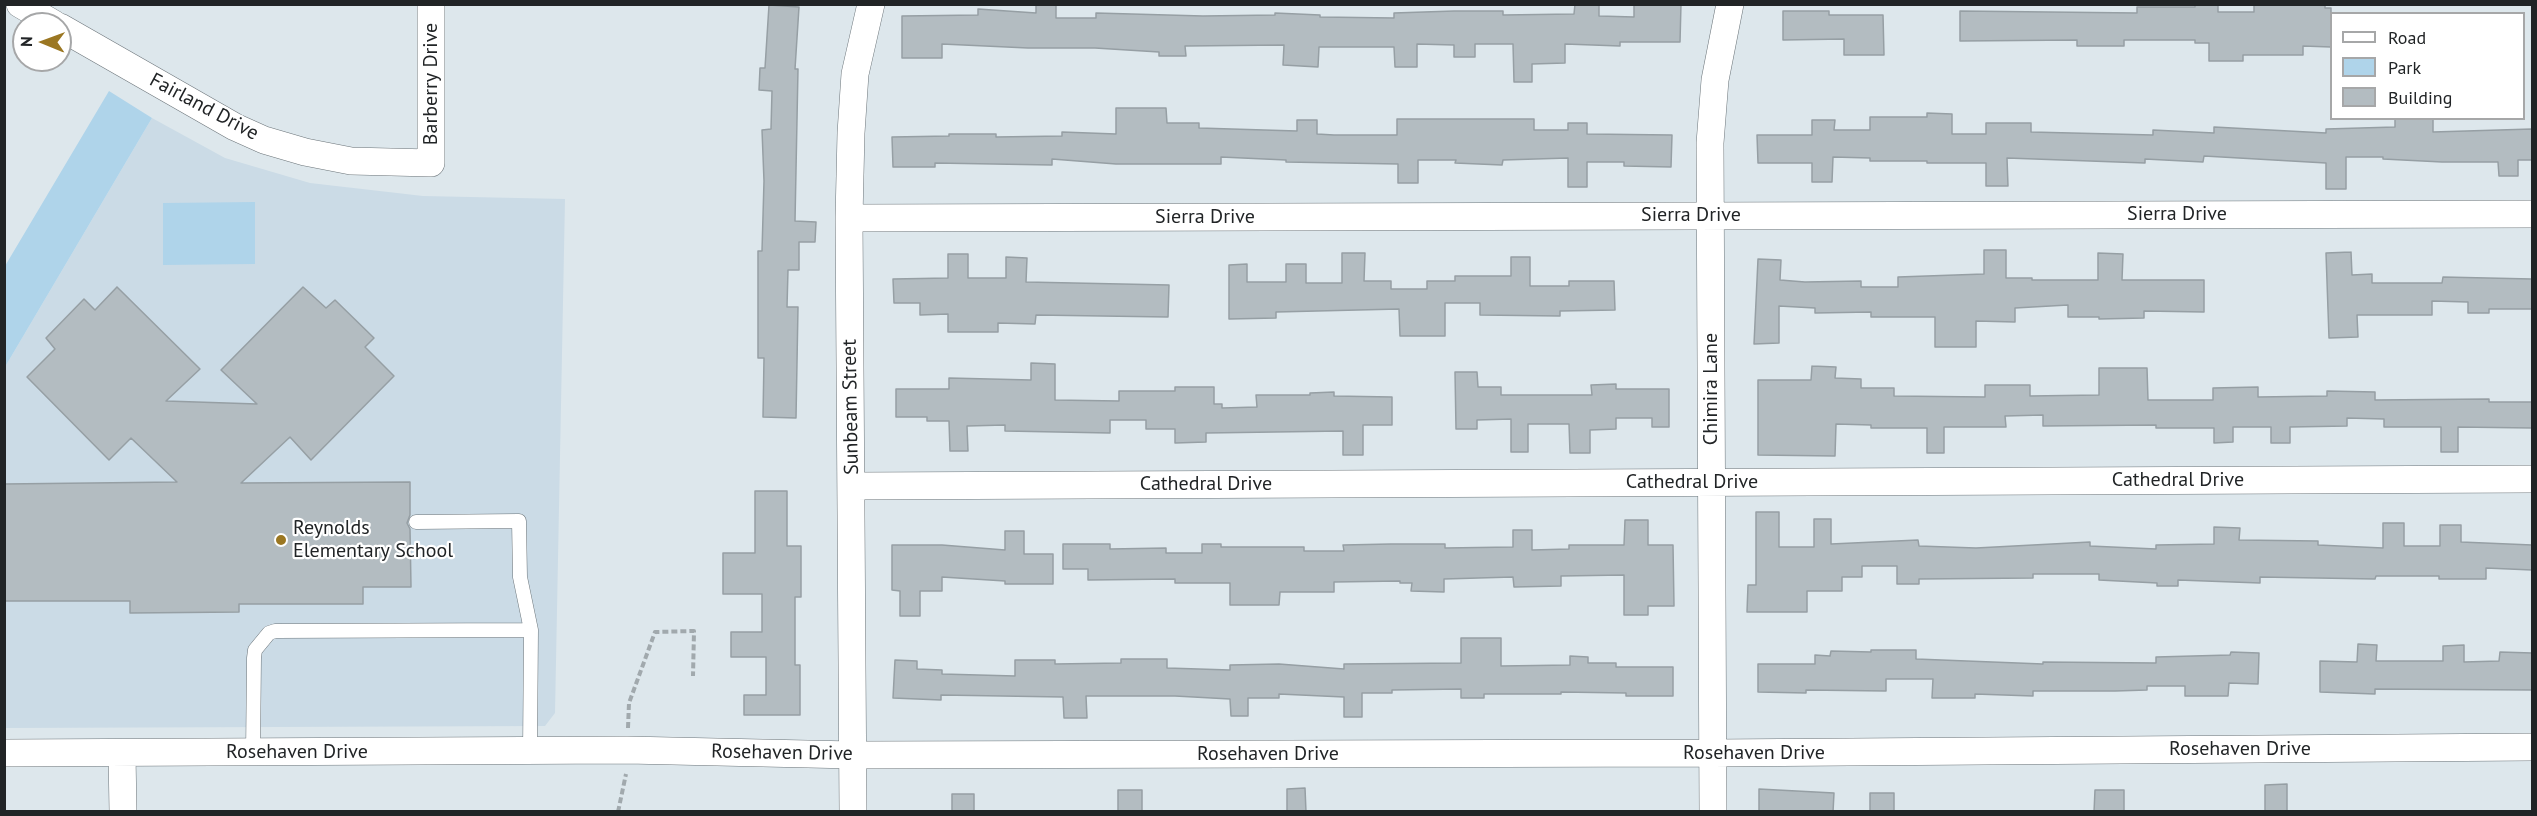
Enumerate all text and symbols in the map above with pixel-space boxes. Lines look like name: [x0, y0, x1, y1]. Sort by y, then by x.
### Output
north arrow: [12, 12, 72, 72]
legend: [2330, 12, 2525, 120]
street label: Barberry Drive: [419, 23, 443, 145]
text: Road: [2388, 26, 2426, 49]
text: N: [16, 36, 36, 47]
text: Park: [2388, 56, 2421, 79]
street label: Fairland Drive: [145, 68, 263, 146]
text: Building: [2388, 86, 2452, 109]
street label: Sierra Drive: [2127, 202, 2227, 226]
street label: Sierra Drive: [1641, 203, 1741, 227]
street label: Sierra Drive: [1155, 205, 1255, 229]
street label: Chimira Lane: [1699, 333, 1723, 445]
street label: Sunbeam Street: [838, 339, 864, 475]
street label: Cathedral Drive: [2112, 468, 2244, 492]
street label: Cathedral Drive: [1626, 470, 1758, 494]
street label: Cathedral Drive: [1140, 472, 1272, 496]
place label: Reynolds Elementary School: [293, 516, 453, 563]
marker: Reynolds Elementary School: [274, 533, 288, 547]
street label: Rosehaven Drive: [2169, 737, 2311, 761]
street label: Rosehaven Drive: [226, 740, 368, 764]
street label: Rosehaven Drive: [711, 740, 853, 766]
street label: Rosehaven Drive: [1683, 741, 1825, 765]
street label: Rosehaven Drive: [1197, 742, 1339, 766]

